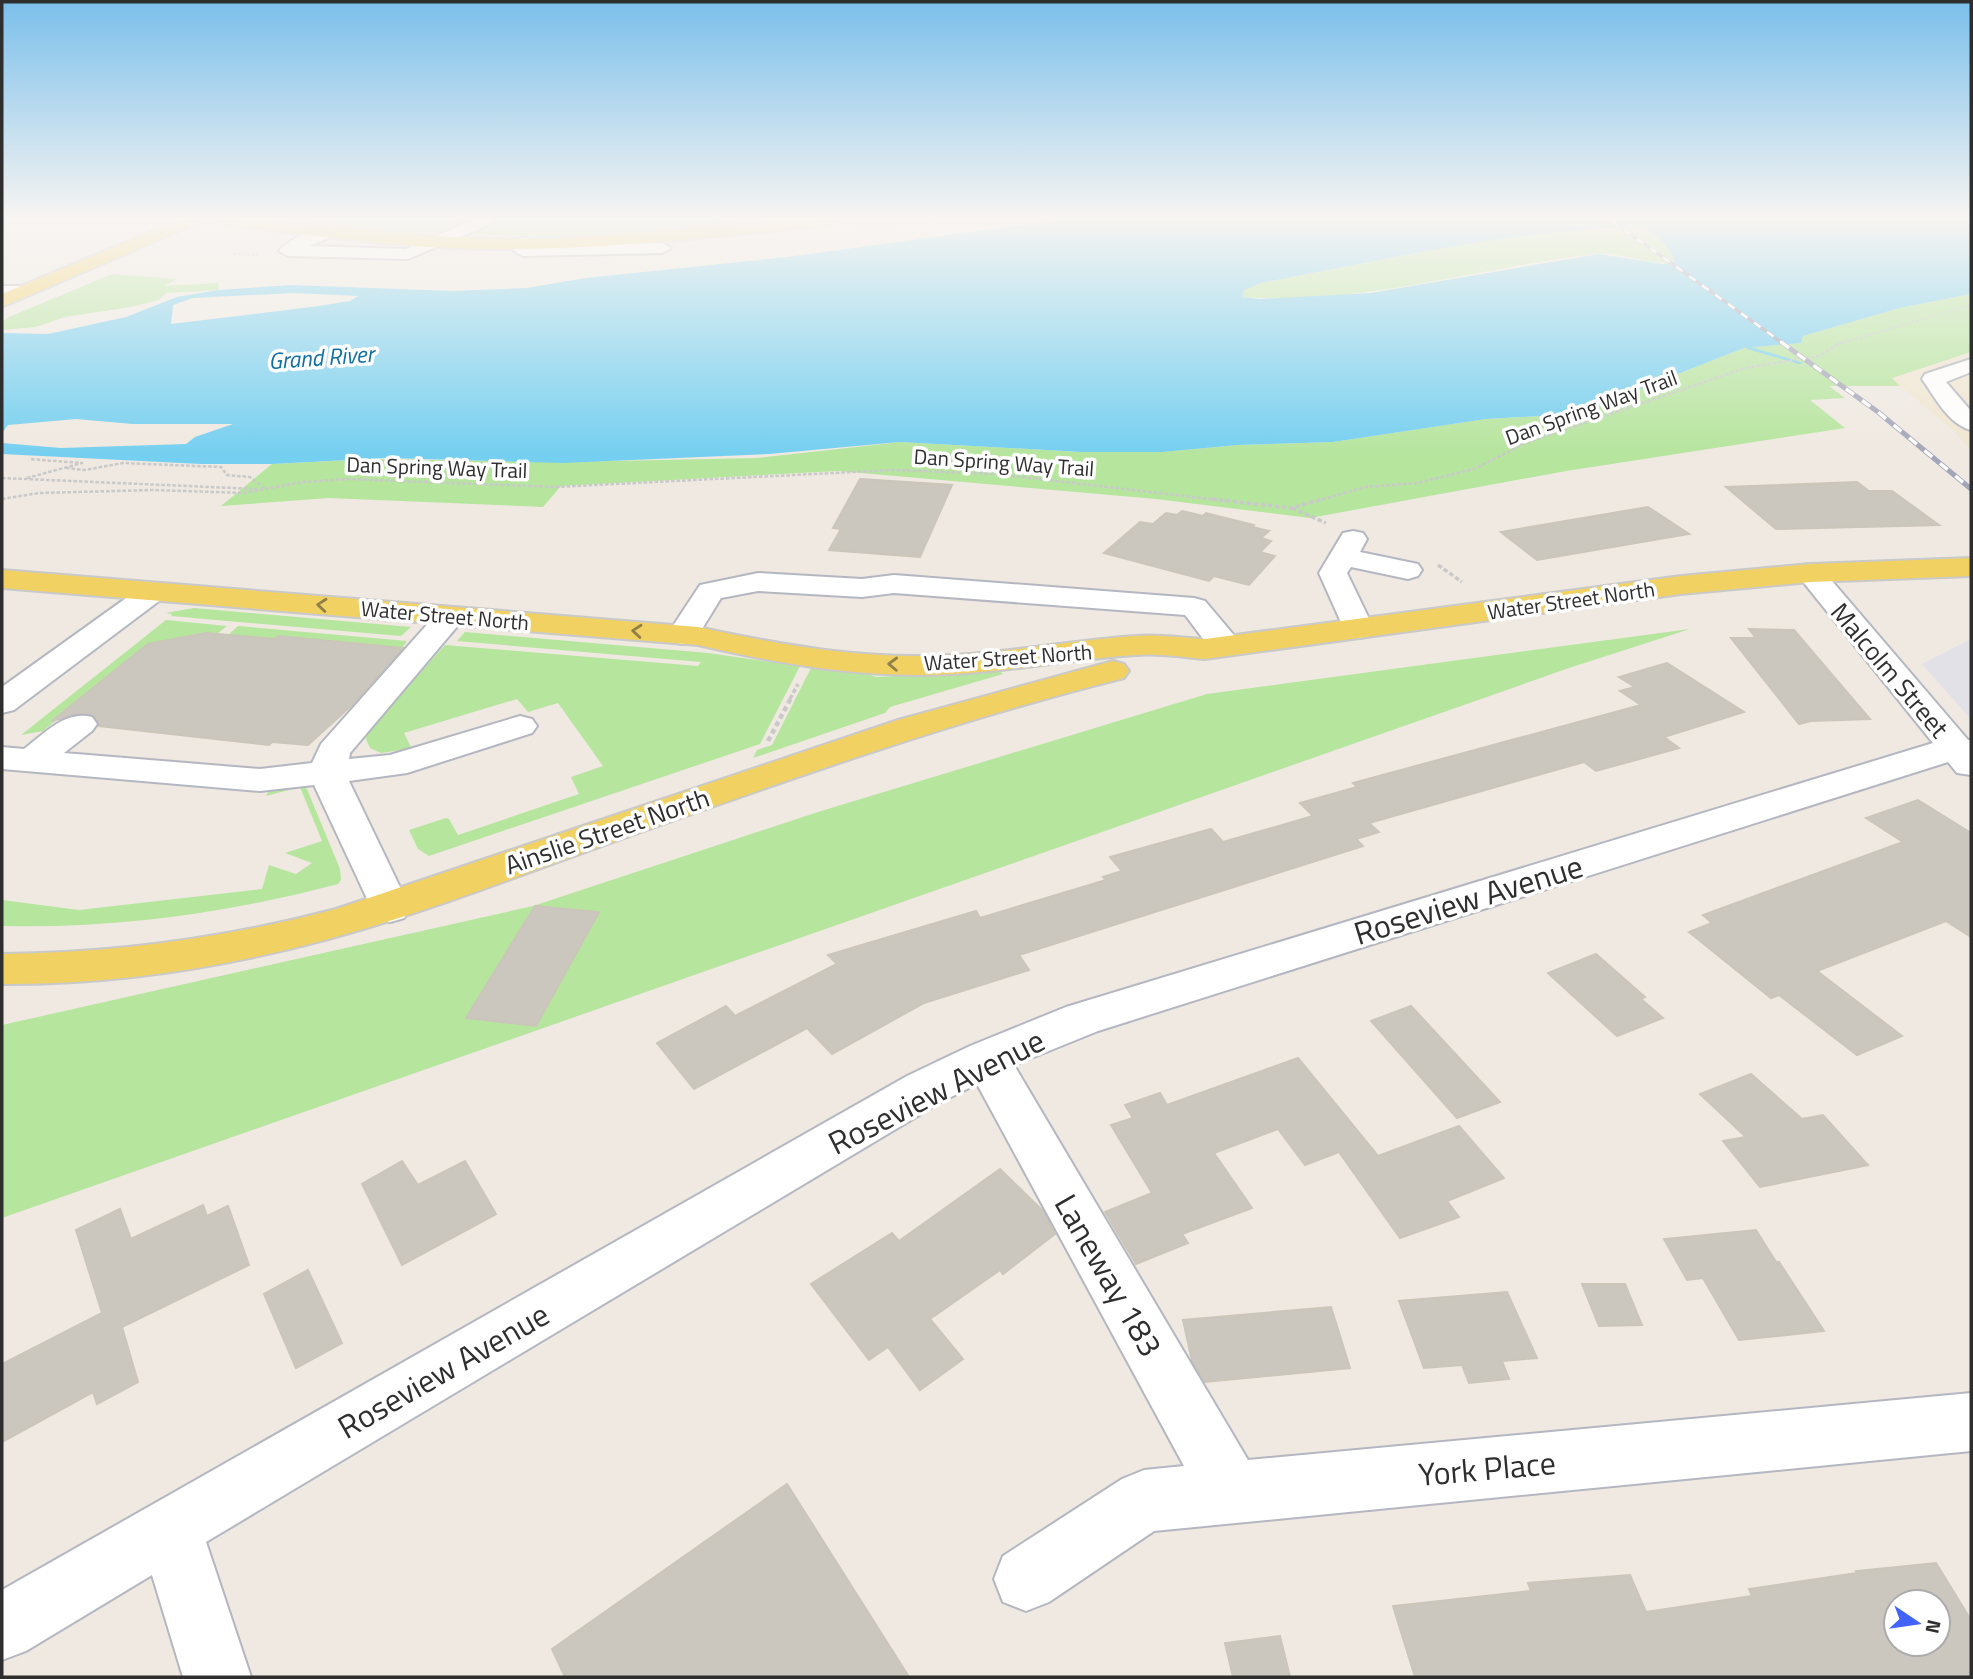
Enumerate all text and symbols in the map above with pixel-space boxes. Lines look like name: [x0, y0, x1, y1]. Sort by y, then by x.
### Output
water label: Grand River: [267, 336, 378, 378]
street label: Dan Spring Way Trail: [1501, 361, 1681, 453]
street label: Dan Spring Way Trail: [913, 440, 1095, 484]
street label: Dan Spring Way Trail: [346, 448, 528, 486]
street label: Water Street North: [1485, 572, 1657, 628]
street label: Water Street North: [360, 592, 530, 638]
street label: Malcolm Street: [1822, 594, 1958, 746]
one-way arrow: [316, 598, 327, 613]
one-way arrow: [631, 624, 642, 639]
street label: Water Street North: [923, 635, 1093, 679]
one-way arrow: [887, 656, 898, 671]
street label: Ainslie Street North: [500, 778, 714, 884]
street label: Roseview Avenue: [1348, 841, 1588, 957]
street label: Roseview Avenue: [820, 1016, 1052, 1166]
street label: Laneway 183: [1043, 1185, 1175, 1365]
street label: Roseview Avenue: [328, 1290, 558, 1450]
street label: York Place: [1416, 1438, 1558, 1498]
north arrow: [1882, 1588, 1952, 1658]
text: N: [1918, 1617, 1950, 1637]

